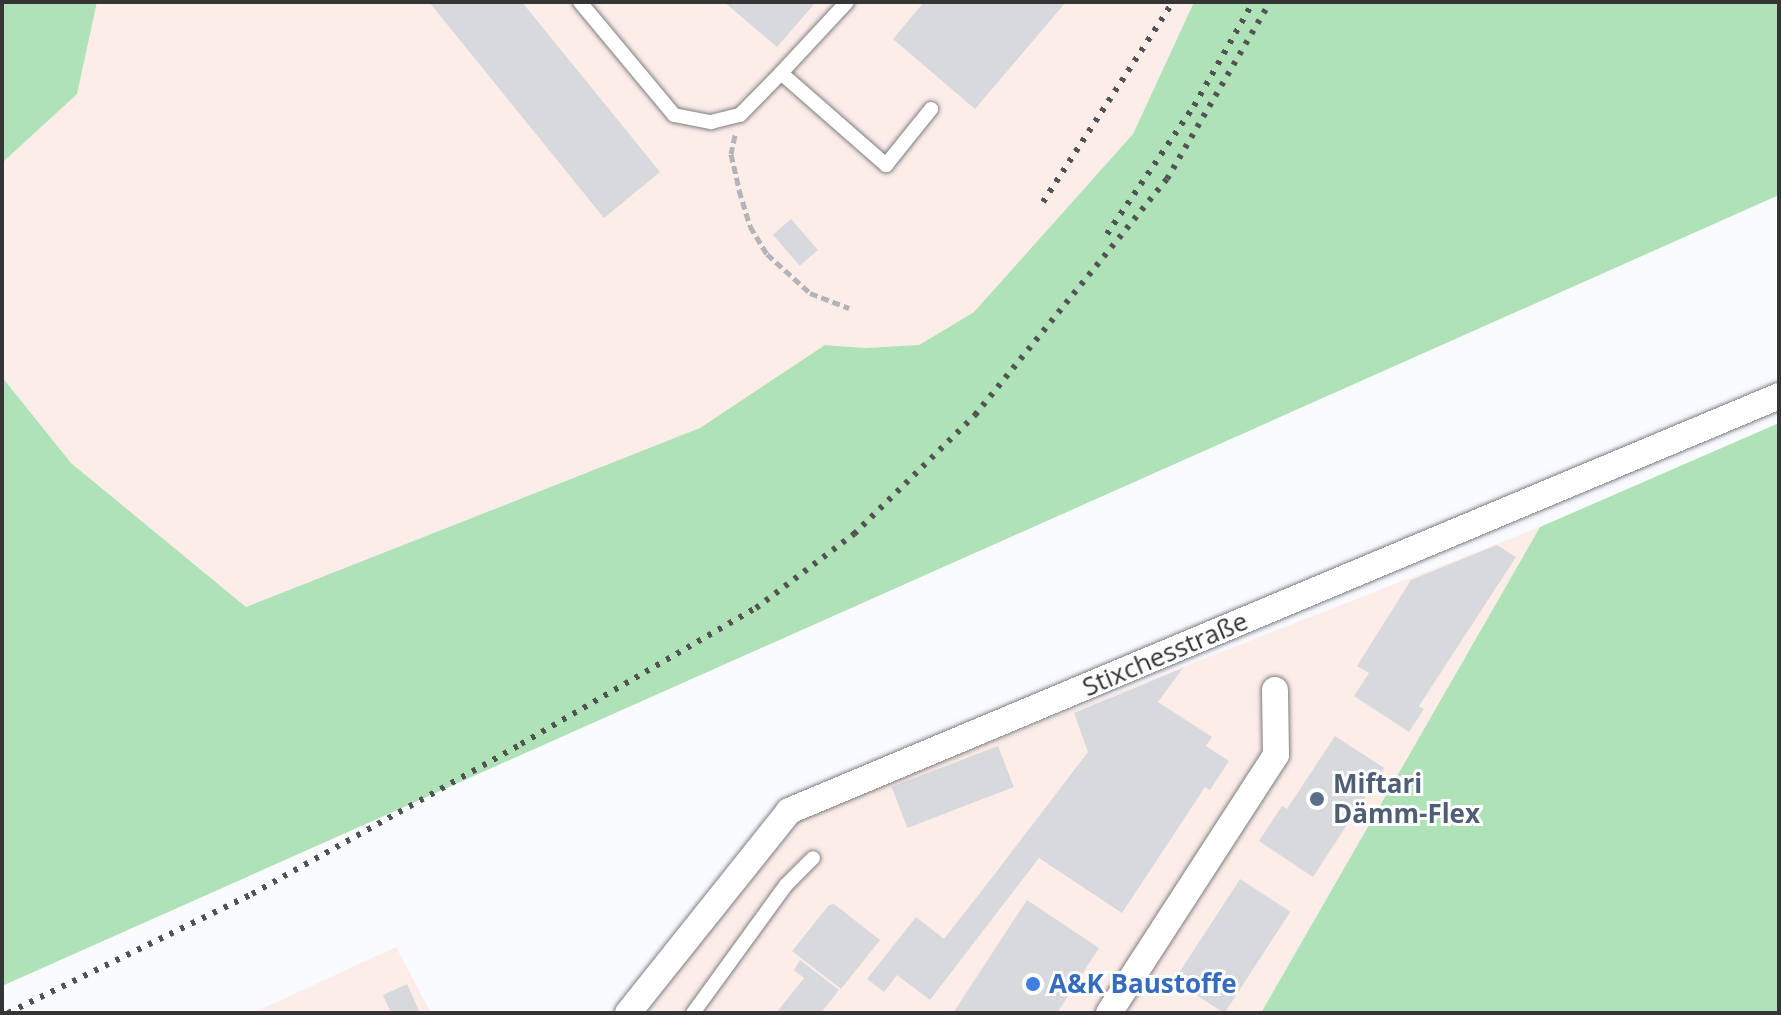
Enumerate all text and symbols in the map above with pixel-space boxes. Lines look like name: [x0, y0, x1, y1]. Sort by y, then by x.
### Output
street label: Stixchesstraße: [1078, 605, 1252, 703]
place label: Miftari Dämm-Flex: [1333, 768, 1480, 830]
marker: Miftari Dämm-Flex: [1308, 790, 1326, 808]
place label: A&K Baustoffe: [1049, 968, 1237, 1000]
marker: A&K Baustoffe: [1024, 975, 1042, 993]

